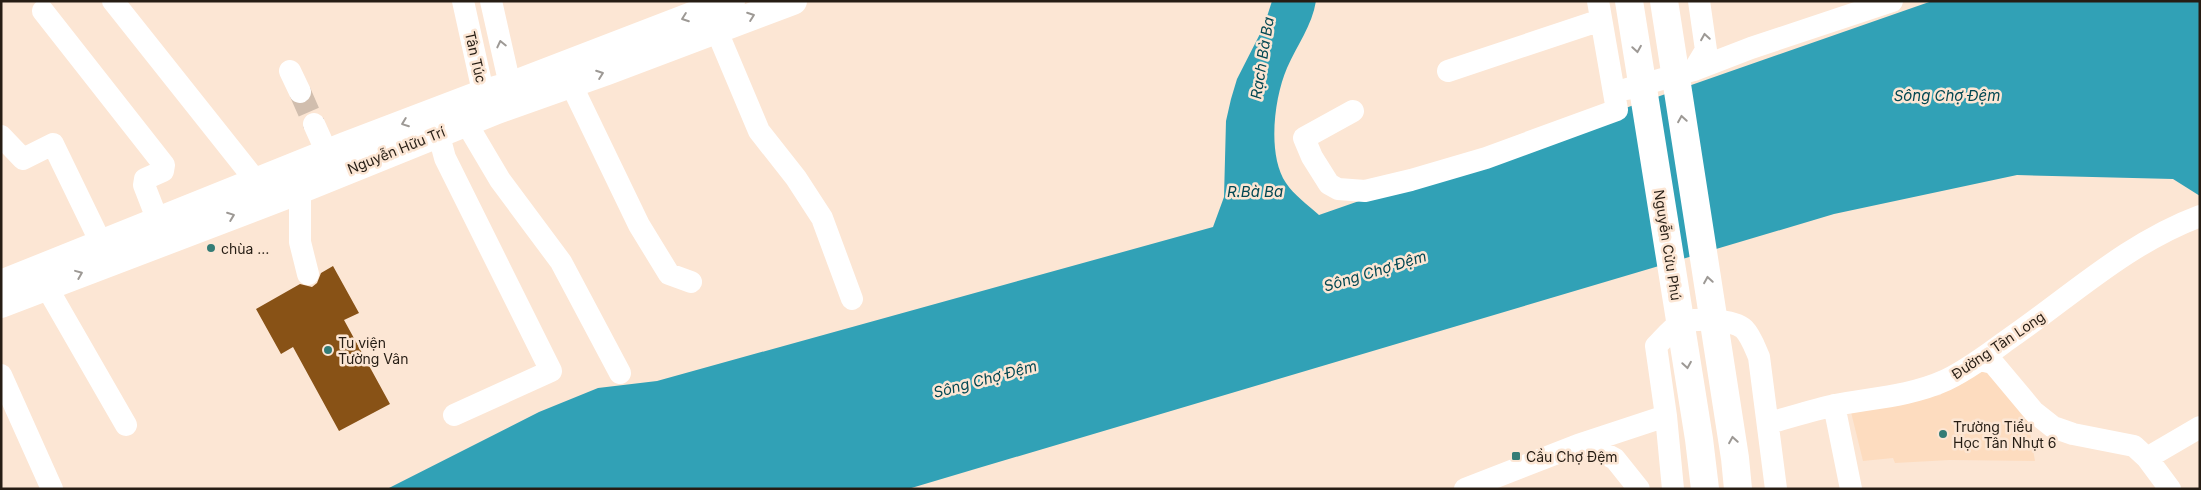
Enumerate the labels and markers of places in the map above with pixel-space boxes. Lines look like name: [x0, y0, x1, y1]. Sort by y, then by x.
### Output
place label: chùa …: [221, 240, 269, 257]
marker: chùa …: [205, 242, 217, 254]
place label: Tu viện Tường Vân: [338, 334, 408, 367]
marker: Tu viện Tường Vân: [322, 344, 334, 356]
place label: Trường Tiểu Học Tân Nhựt 6: [1953, 418, 2057, 451]
marker: Trường Tiểu Học Tân Nhựt 6: [1937, 428, 1949, 440]
place label: Cầu Chợ Đệm: [1526, 448, 1618, 465]
marker: Cầu Chợ Đệm: [1510, 450, 1522, 462]

